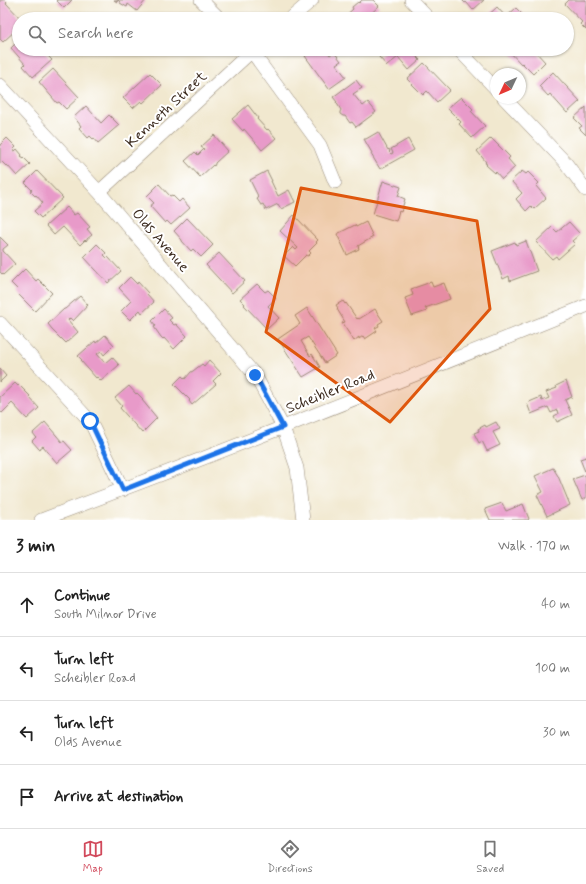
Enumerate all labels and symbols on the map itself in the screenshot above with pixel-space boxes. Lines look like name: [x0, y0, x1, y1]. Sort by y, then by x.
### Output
street label: Kenneth Street: [122, 67, 212, 153]
north arrow: [490, 68, 526, 104]
street label: Olds Avenue: [127, 205, 193, 277]
street label: Scheibler Road: [283, 365, 378, 419]
route end: [246, 366, 264, 384]
route start: [81, 412, 99, 430]

